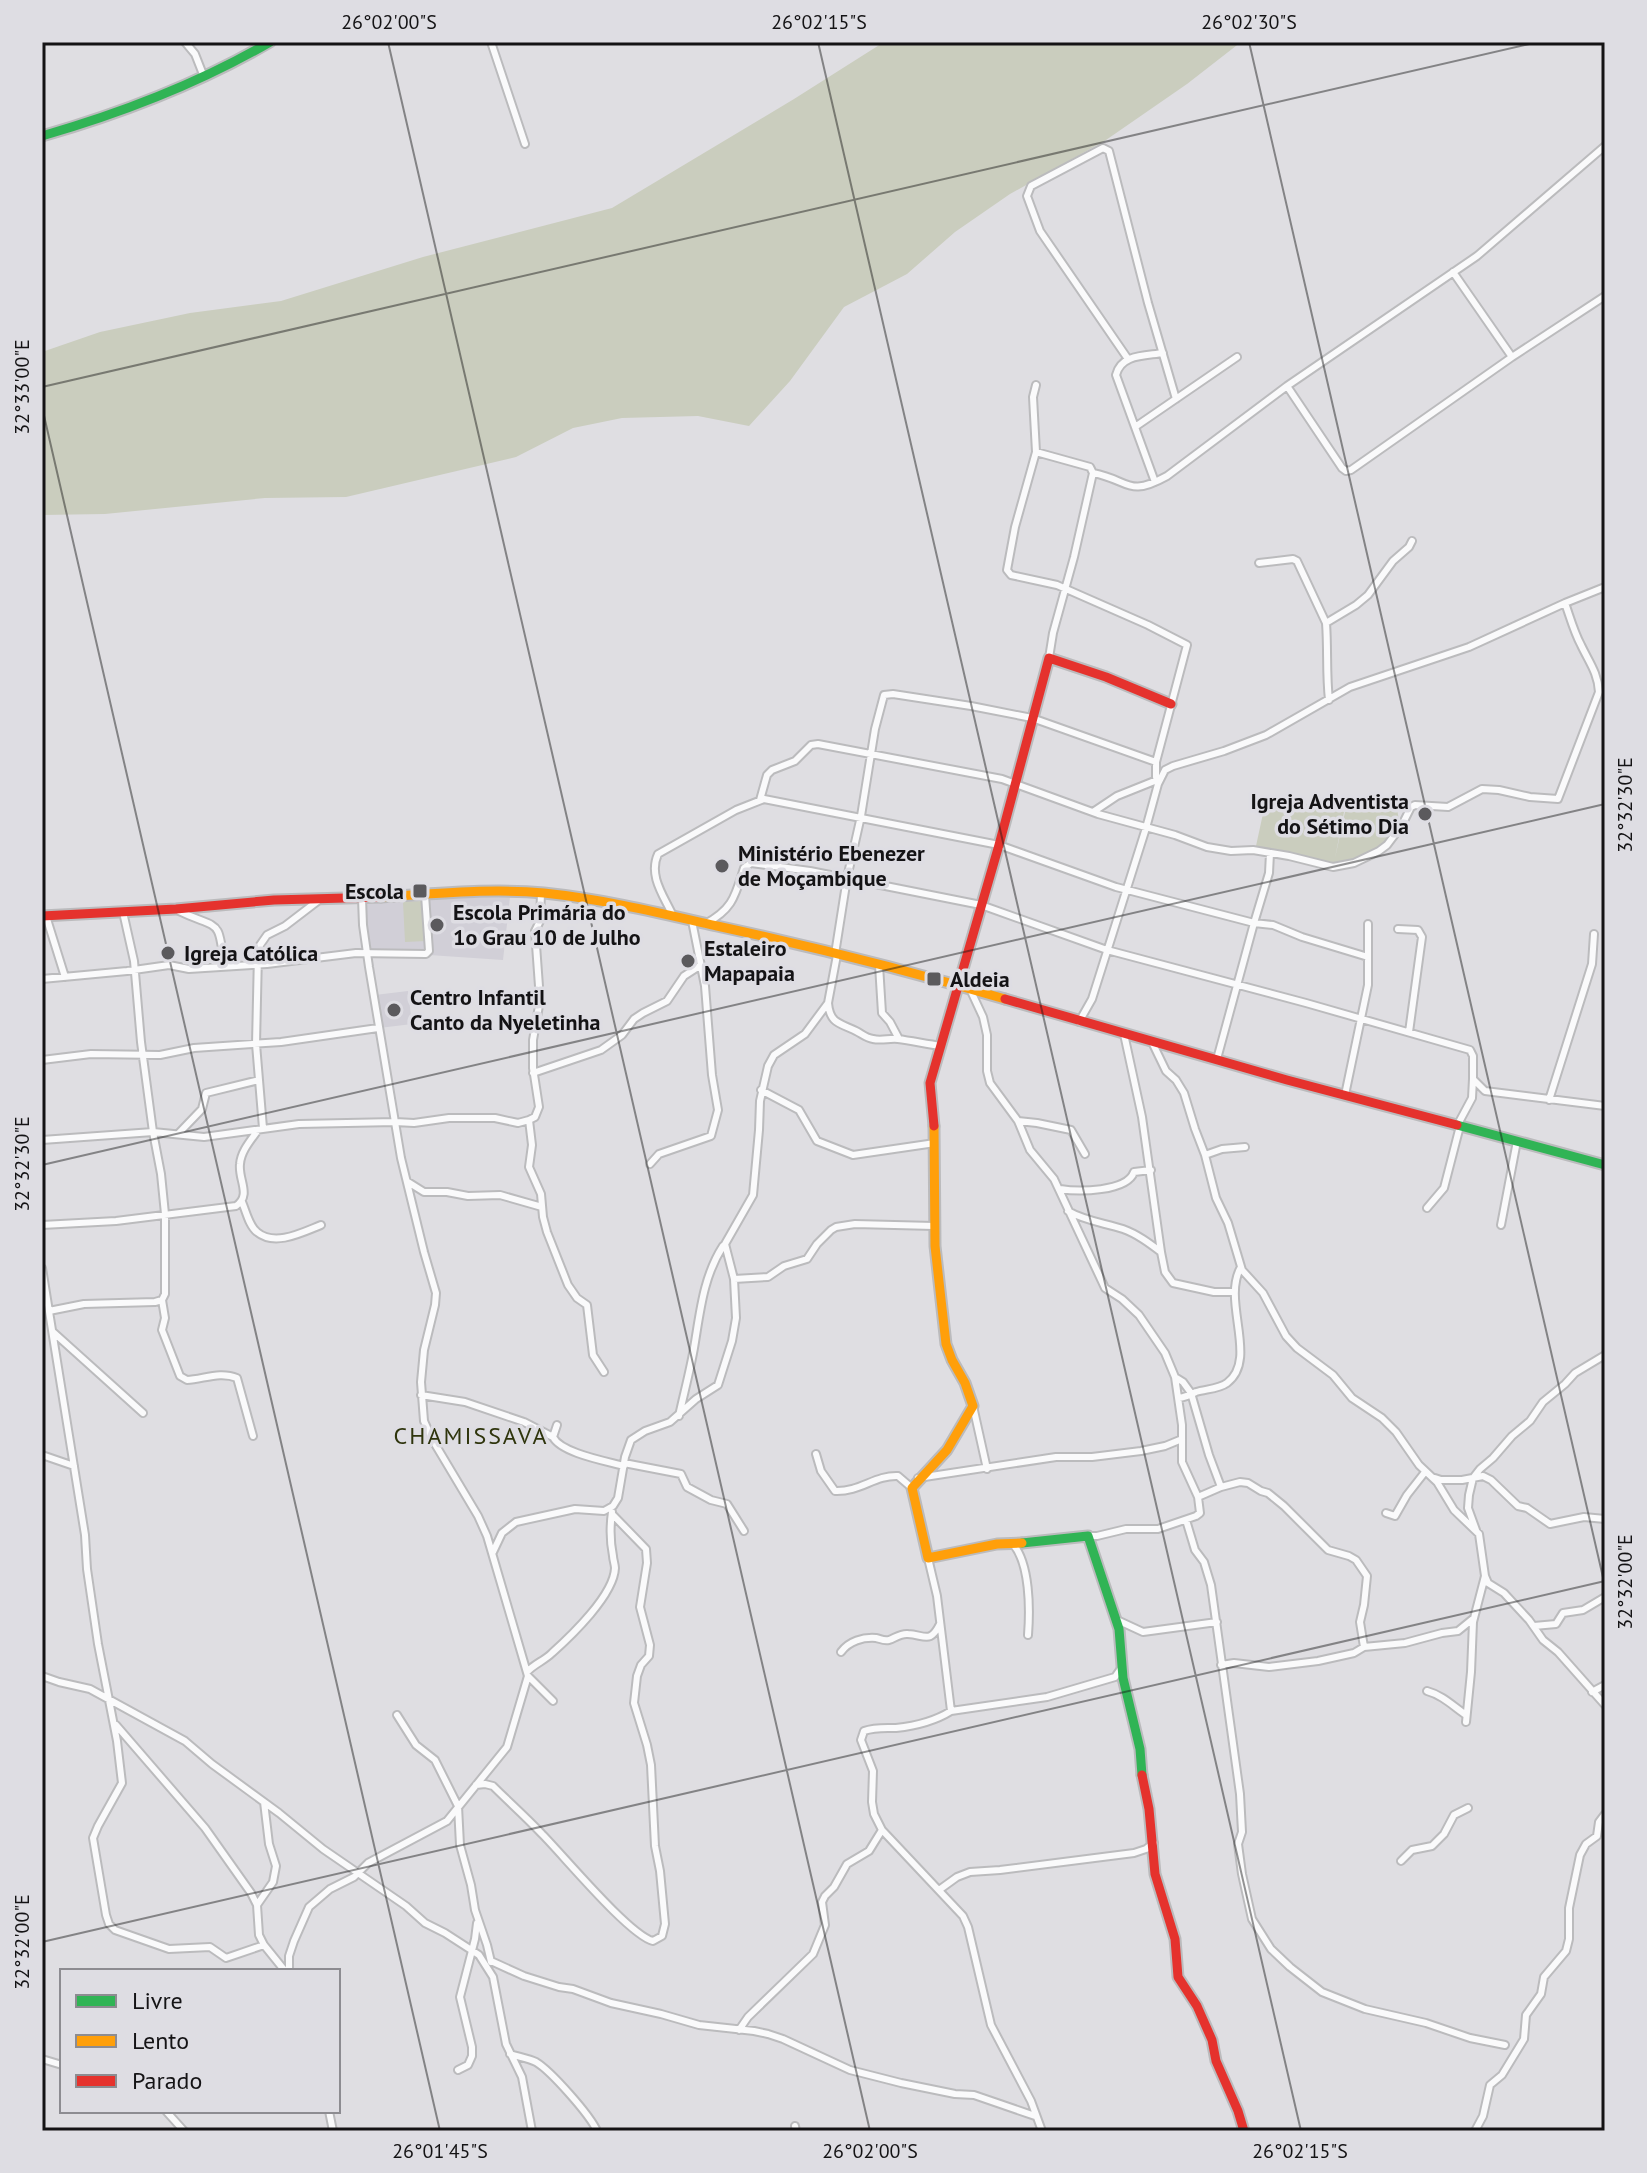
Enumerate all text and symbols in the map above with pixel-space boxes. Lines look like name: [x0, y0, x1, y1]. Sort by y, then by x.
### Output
text: 26°02'00"S: [341, 9, 437, 35]
text: 26°02'15"S: [771, 9, 867, 35]
text: 26°02'30"S: [1201, 9, 1297, 35]
text: 32°33'00"E: [9, 339, 35, 435]
text: 32°32'30"E: [1612, 757, 1638, 853]
place label: Igreja Adventista do Sétimo Dia: [1250, 787, 1409, 840]
marker: Igreja Adventista do Sétimo Dia: [1416, 805, 1434, 823]
place label: Ministério Ebenezer de Moçambique: [738, 839, 925, 892]
marker: Ministério Ebenezer de Moçambique: [713, 857, 731, 875]
place label: Escola: [345, 877, 404, 905]
marker: Escola: [411, 882, 429, 900]
place label: Escola Primária do 1o Grau 10 de Julho: [453, 898, 641, 951]
marker: Escola Primária do 1o Grau 10 de Julho: [428, 916, 446, 934]
place label: Estaleiro Mapapaia: [704, 934, 795, 987]
place label: Igreja Católica: [184, 939, 318, 967]
marker: Igreja Católica: [159, 944, 177, 962]
marker: Estaleiro Mapapaia: [679, 952, 697, 970]
place label: Aldeia: [950, 965, 1010, 993]
marker: Aldeia: [925, 970, 943, 988]
place label: Centro Infantil Canto da Nyeletinha: [410, 983, 600, 1036]
marker: Centro Infantil Canto da Nyeletinha: [385, 1001, 403, 1019]
text: 32°32'30"E: [9, 1116, 35, 1212]
district label: CHAMISSAVA: [394, 1420, 548, 1451]
text: 32°32'00"E: [1612, 1534, 1638, 1630]
text: 32°32'00"E: [9, 1894, 35, 1990]
legend: [60, 1969, 340, 2113]
text: Livre: [132, 1985, 183, 2016]
text: Lento: [132, 2025, 189, 2056]
text: Parado: [132, 2065, 202, 2096]
text: 26°01'45"S: [392, 2138, 488, 2164]
text: 26°02'00"S: [822, 2138, 918, 2164]
text: 26°02'15"S: [1252, 2138, 1348, 2164]

